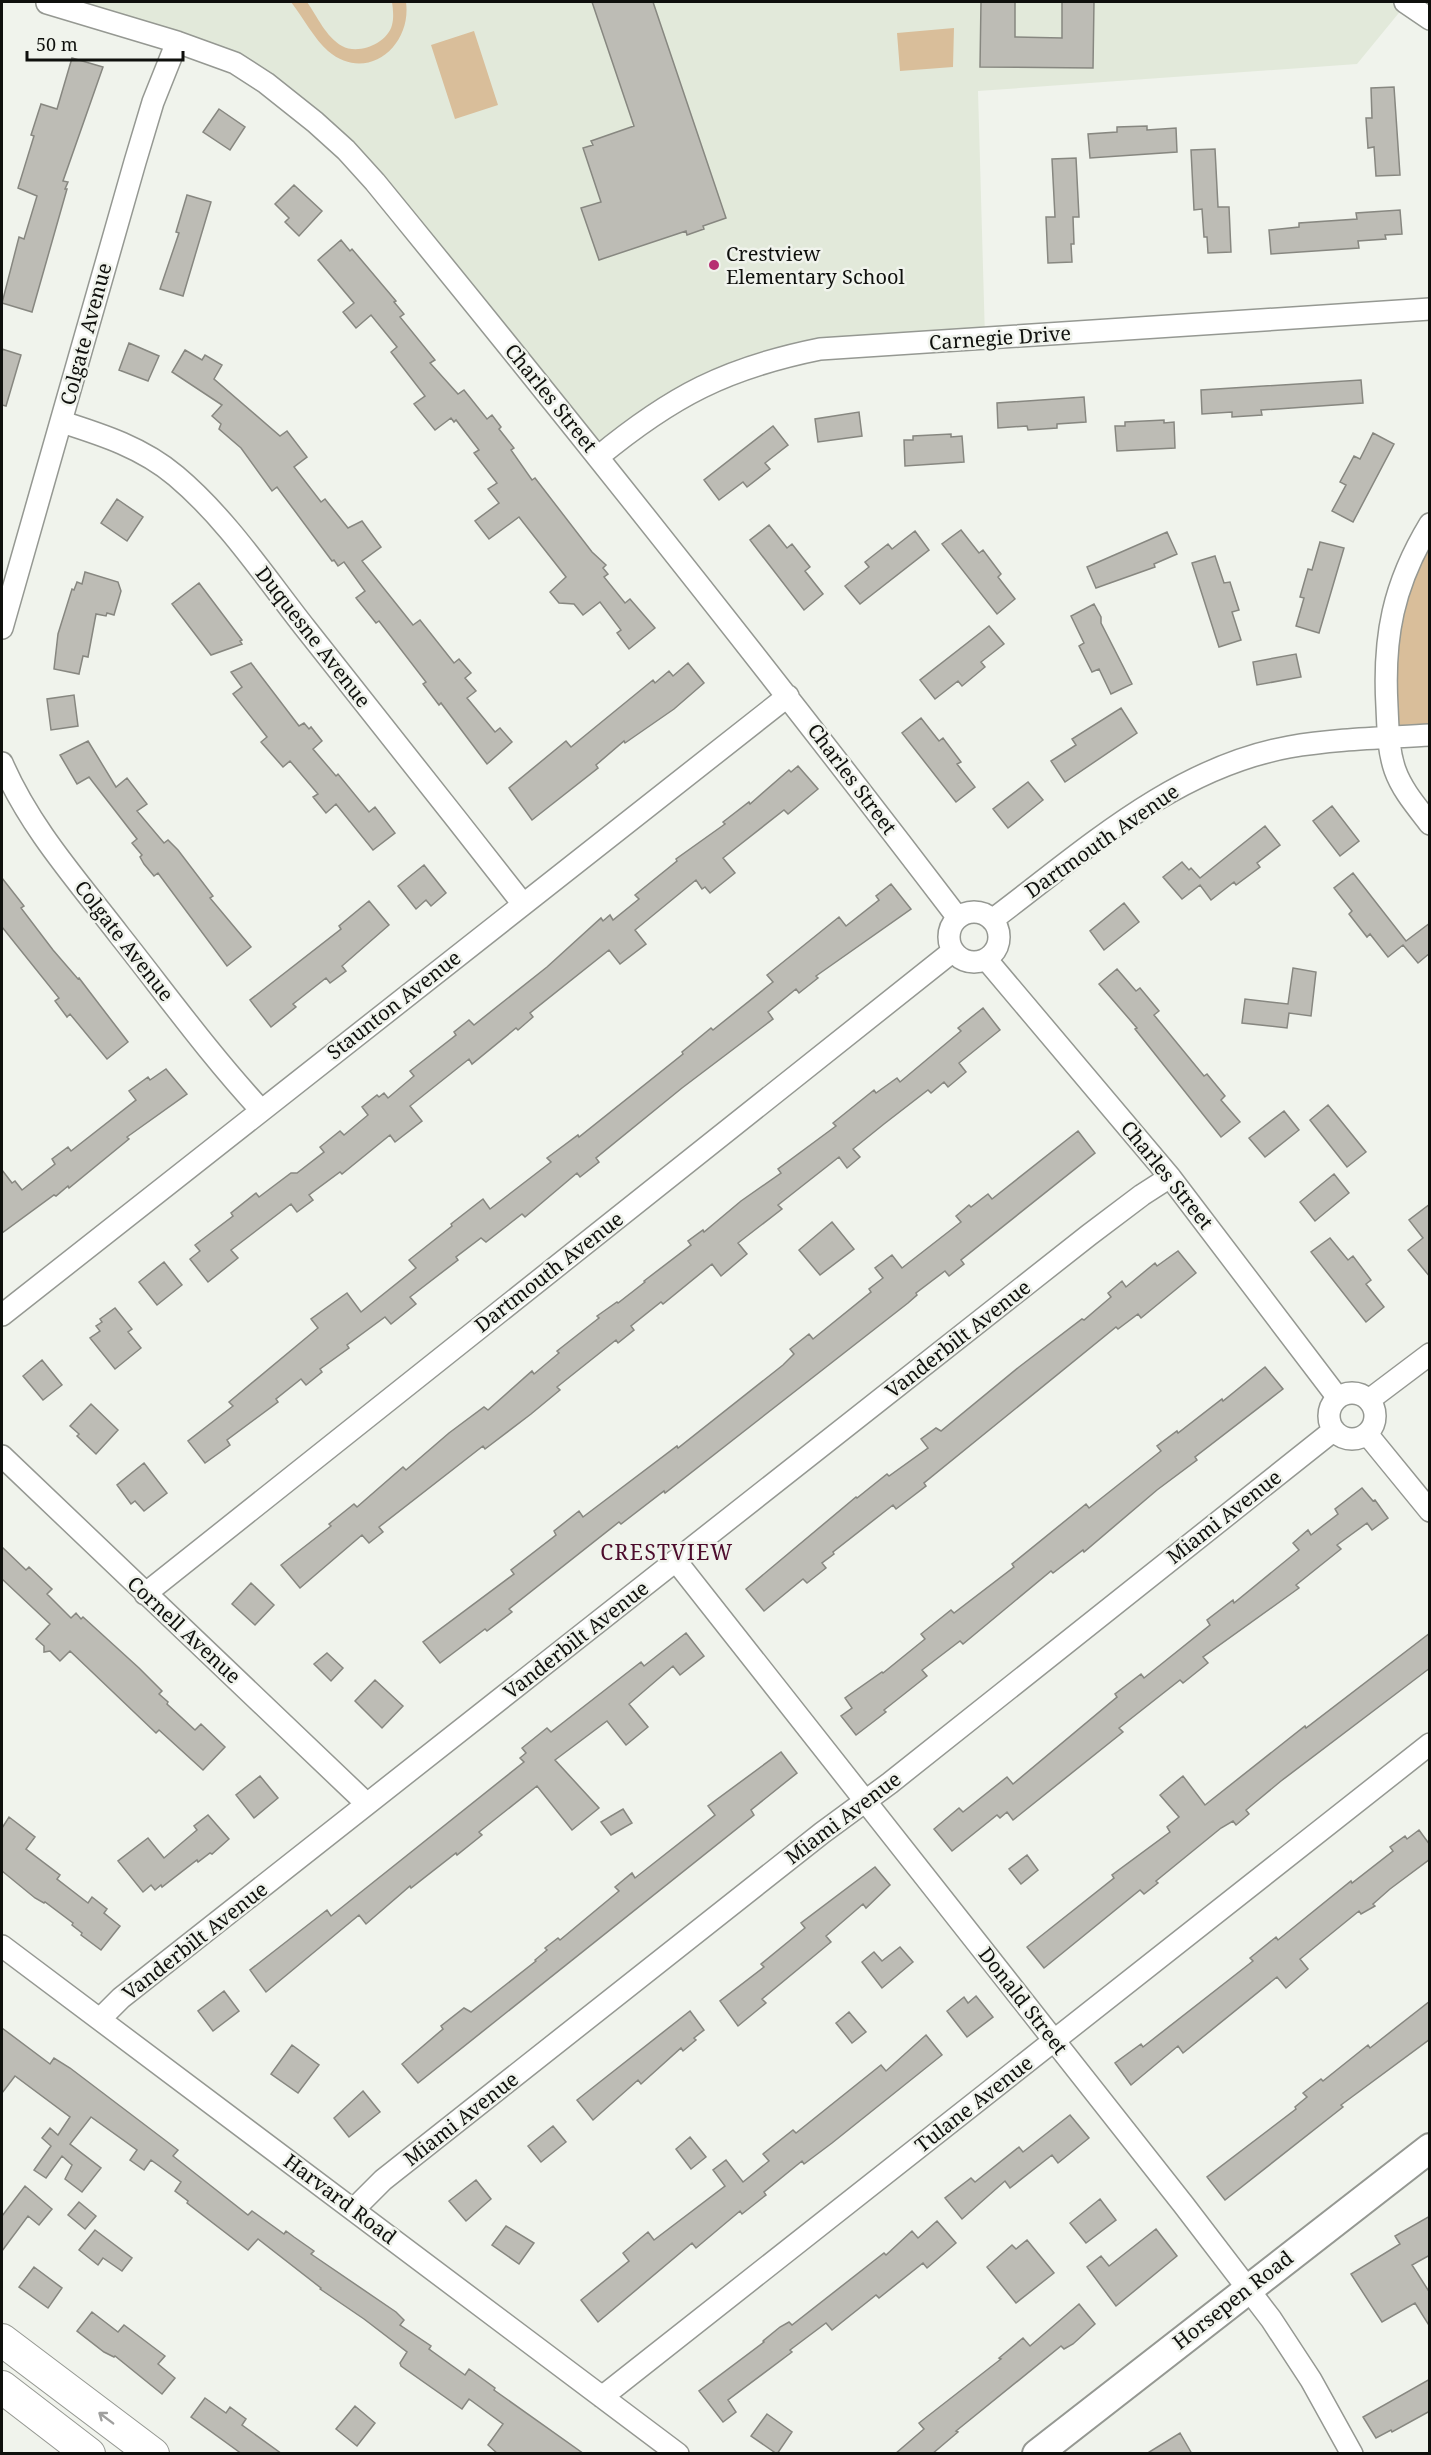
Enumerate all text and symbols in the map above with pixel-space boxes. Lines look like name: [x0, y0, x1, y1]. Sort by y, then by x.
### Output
scale bar: [27, 24, 183, 62]
text: 50 m: [36, 32, 78, 56]
place label: Crestview Elementary School: [726, 240, 905, 290]
marker: Crestview Elementary School: [707, 258, 721, 272]
street label: Colgate Avenue: [54, 260, 118, 408]
street label: Carnegie Drive: [928, 319, 1072, 356]
street label: Charles Street: [499, 338, 604, 458]
street label: Duquesne Avenue: [250, 561, 377, 713]
street label: Charles Street: [802, 718, 903, 840]
street label: Dartmouth Avenue: [1019, 777, 1184, 904]
street label: Colgate Avenue: [69, 875, 180, 1007]
street label: Staunton Avenue: [321, 944, 466, 1065]
street label: Charles Street: [1115, 1115, 1220, 1235]
street label: Dartmouth Avenue: [469, 1205, 629, 1338]
street label: Vanderbilt Avenue: [879, 1273, 1036, 1404]
street label: Miami Avenue: [1161, 1463, 1287, 1570]
district label: CRESTVIEW: [600, 1538, 734, 1566]
street label: Cornell Avenue: [122, 1570, 247, 1689]
street label: Vanderbilt Avenue: [497, 1574, 654, 1705]
street label: Miami Avenue: [779, 1765, 906, 1870]
street label: Vanderbilt Avenue: [116, 1875, 273, 2006]
street label: Donald Street: [973, 1941, 1074, 2060]
street label: Tulane Avenue: [909, 2049, 1038, 2158]
street label: Miami Avenue: [398, 2065, 524, 2172]
street label: Harvard Road: [278, 2147, 402, 2250]
street label: Horsepen Road: [1167, 2244, 1298, 2355]
one-way arrow: [99, 2412, 115, 2425]

